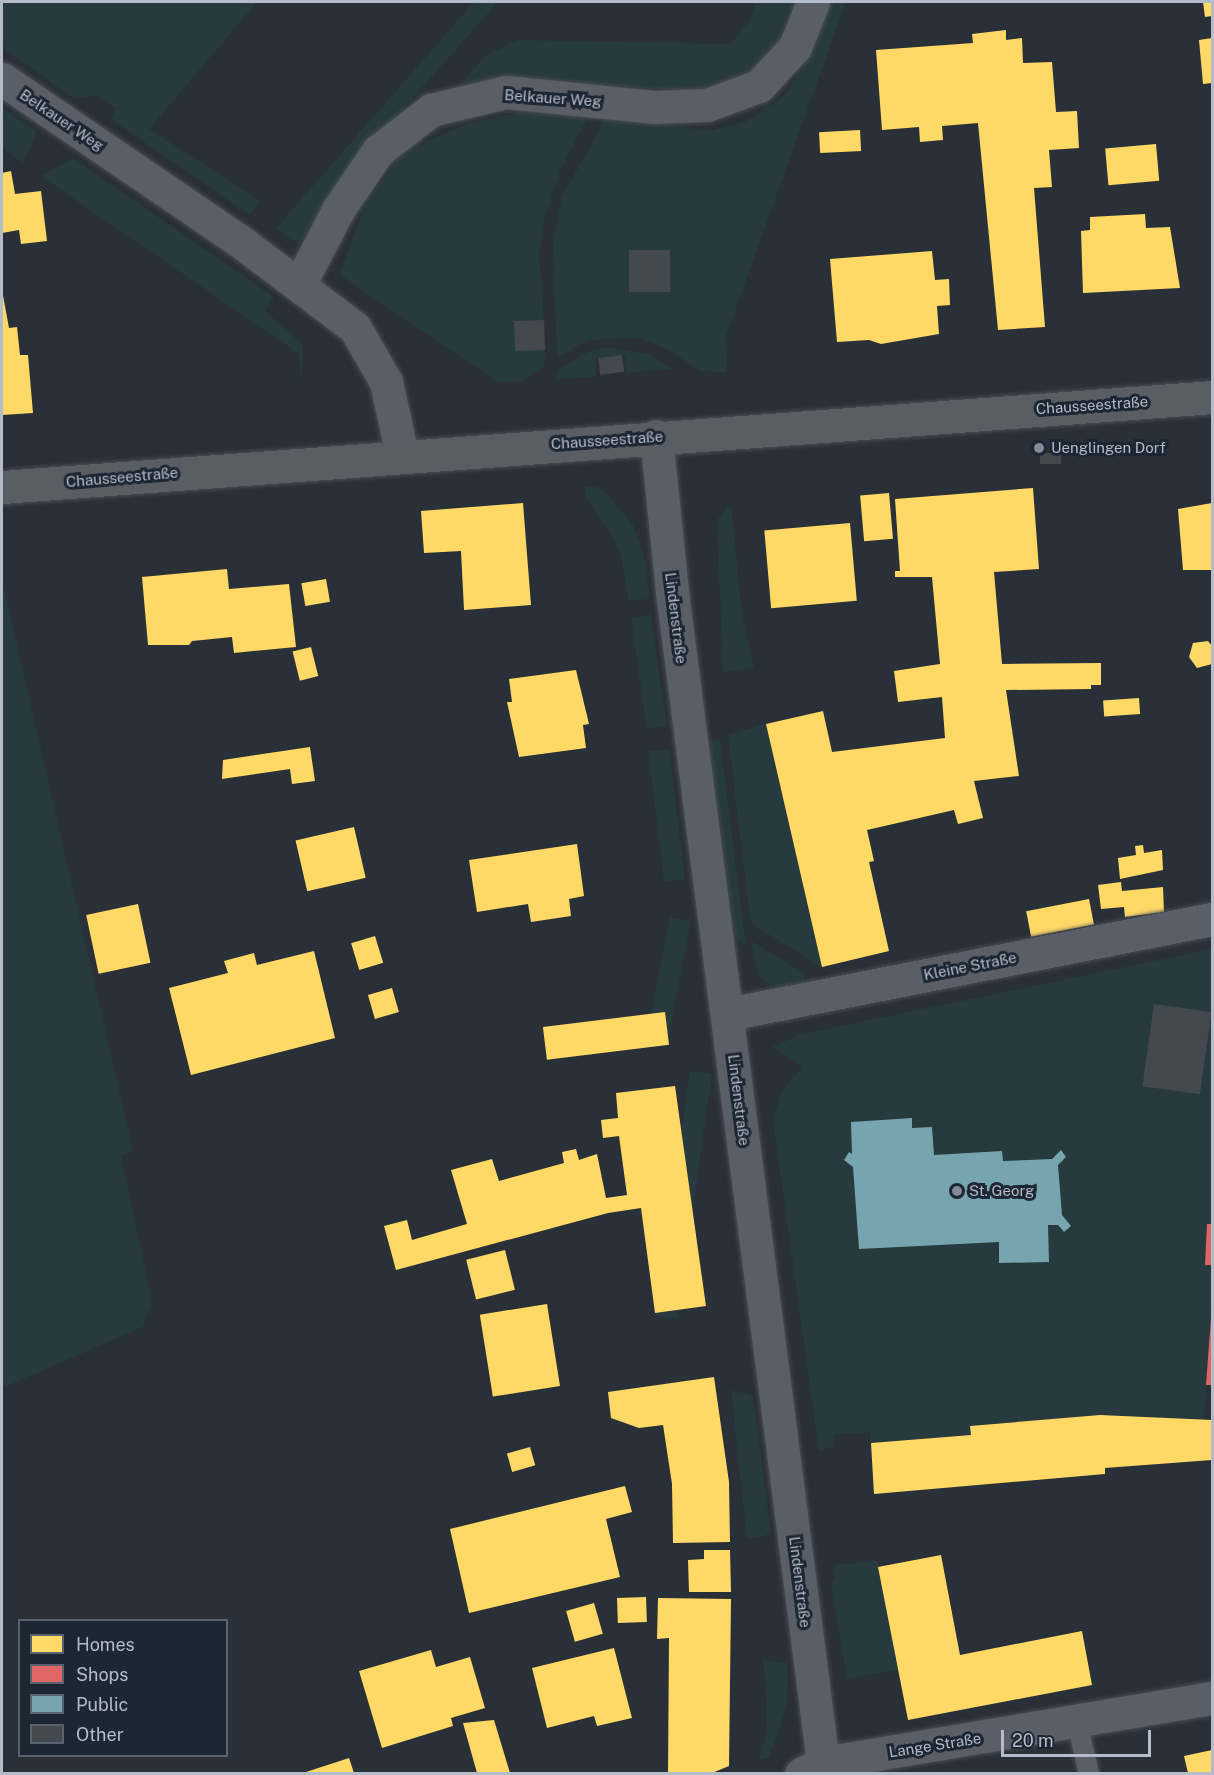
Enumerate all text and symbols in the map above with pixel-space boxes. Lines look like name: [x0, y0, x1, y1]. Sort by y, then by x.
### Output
street label: Belkauer Weg: [16, 85, 108, 155]
street label: Belkauer Weg: [504, 86, 602, 110]
street label: Chausseestraße: [1035, 392, 1149, 418]
street label: Chausseestraße: [550, 427, 664, 453]
place label: Uenglingen Dorf: [1051, 439, 1166, 457]
marker: Uenglingen Dorf: [1032, 441, 1046, 455]
street label: Chausseestraße: [65, 463, 179, 491]
street label: Lindenstraße: [661, 571, 691, 665]
street label: Kleine Straße: [922, 948, 1018, 984]
street label: Lindenstraße: [724, 1053, 754, 1147]
place label: St. Georg: [969, 1182, 1035, 1200]
marker: St. Georg: [950, 1184, 964, 1198]
street label: Lindenstraße: [785, 1535, 815, 1629]
legend: [18, 1619, 228, 1757]
text: Homes: [76, 1634, 135, 1655]
text: Shops: [76, 1664, 128, 1685]
text: Public: [76, 1694, 128, 1715]
scale bar: [1004, 1718, 1154, 1756]
text: Other: [76, 1724, 124, 1745]
street label: Lange Straße: [887, 1729, 983, 1761]
text: 20 m: [1012, 1730, 1054, 1751]

